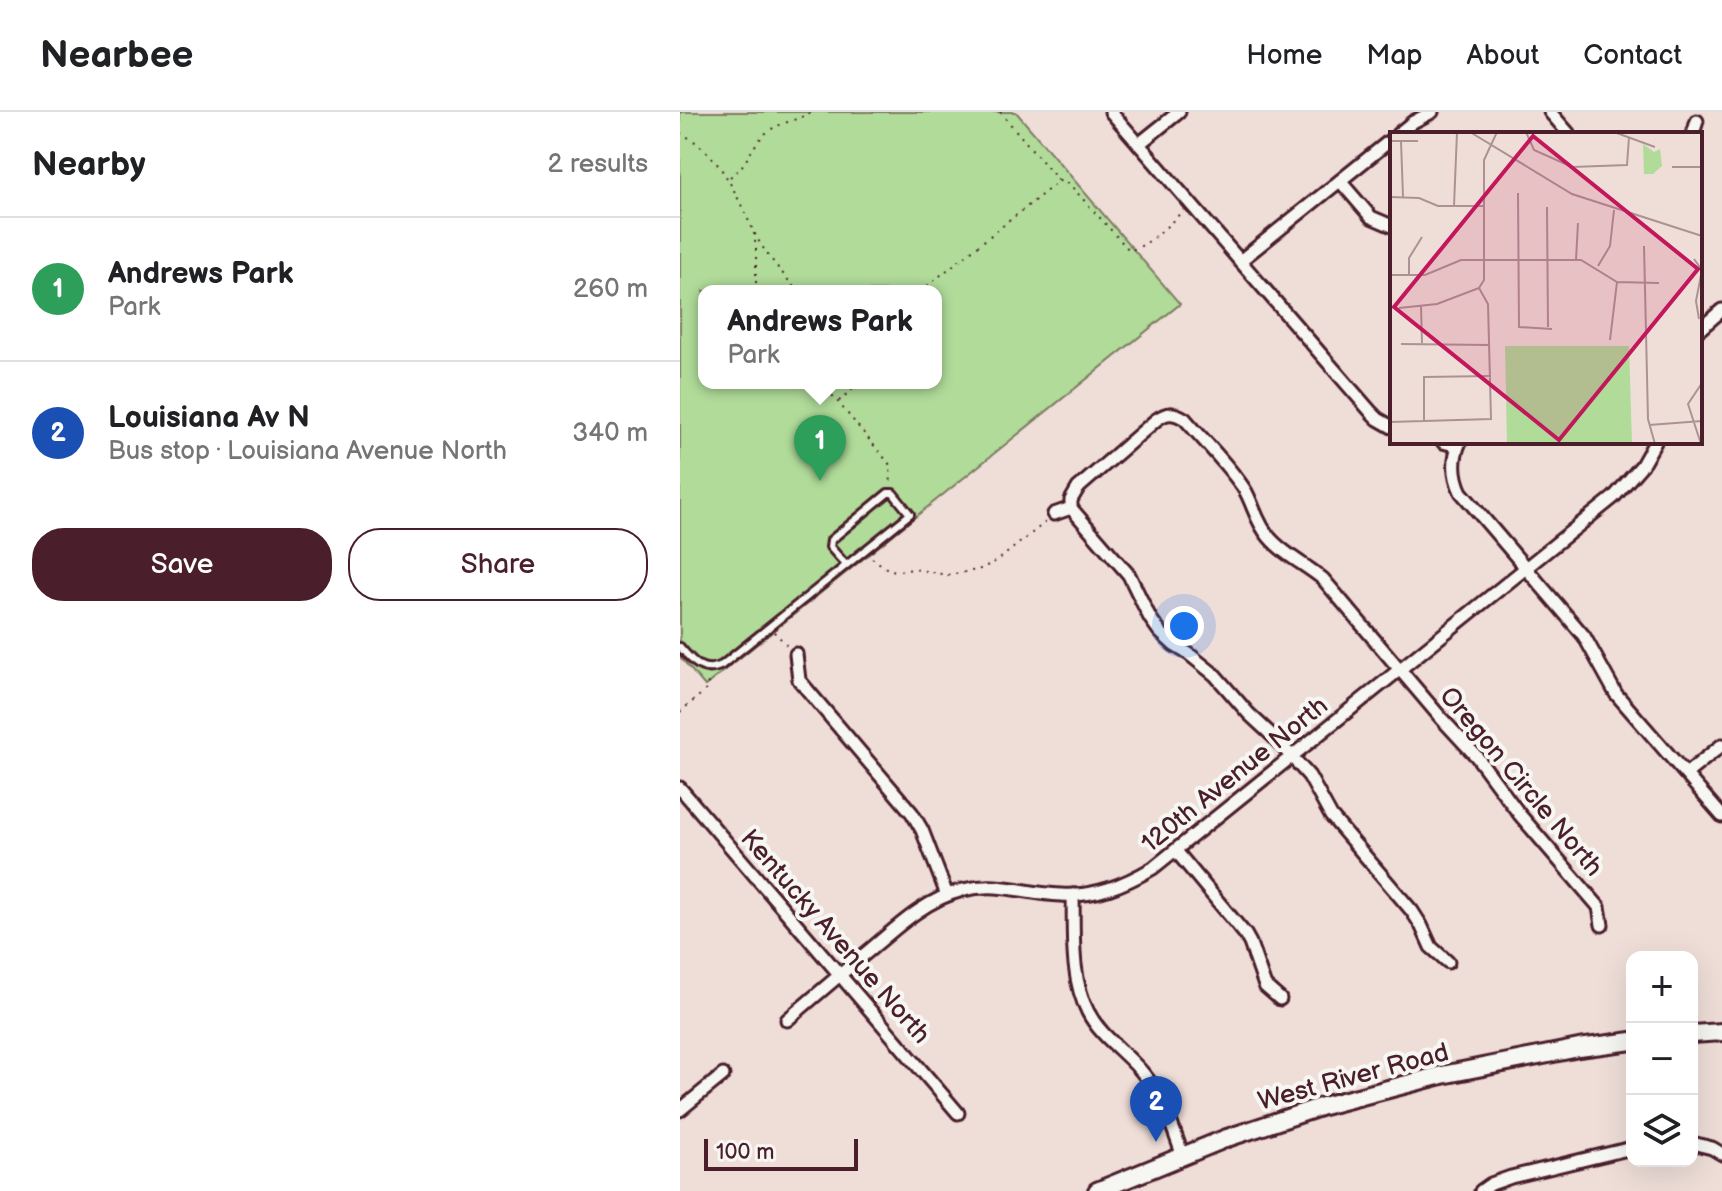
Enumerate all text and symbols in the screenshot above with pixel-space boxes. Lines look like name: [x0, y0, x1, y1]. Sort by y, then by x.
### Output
text: Nearbee: [40, 33, 193, 78]
text: Home: [1246, 39, 1322, 72]
text: Map: [1366, 39, 1423, 72]
text: About: [1467, 39, 1539, 72]
text: Contact: [1583, 39, 1682, 72]
inset map: [1390, 132, 1702, 444]
text: Nearby: [32, 144, 146, 185]
text: 2 results: [548, 149, 648, 180]
text: Andrews Park: [108, 256, 293, 292]
text: 1: [53, 274, 63, 305]
text: 260 m: [573, 274, 648, 305]
popup: [698, 285, 942, 389]
text: Park: [108, 292, 160, 323]
text: Andrews Park: [727, 304, 913, 340]
text: Park: [727, 340, 779, 371]
text: Louisiana Av N: [108, 400, 310, 436]
pin: 1: [794, 415, 846, 481]
text: 2: [50, 418, 66, 449]
text: 340 m: [572, 418, 648, 449]
text: Bus stop · Louisiana Avenue North: [108, 436, 507, 467]
button: Save: [32, 528, 332, 601]
button: Share: [348, 528, 648, 601]
your location: [1164, 606, 1204, 646]
street label: Oregon Circle North: [1433, 681, 1609, 883]
street label: 120th Avenue North: [1136, 691, 1334, 860]
street label: Kentucky Avenue North: [733, 824, 936, 1050]
map controls: [1626, 951, 1698, 1167]
button: +: [1626, 951, 1698, 1023]
button: −: [1626, 1023, 1698, 1095]
street label: West River Road: [1255, 1037, 1452, 1118]
pin: 2: [1130, 1076, 1182, 1142]
button: layers: [1626, 1095, 1698, 1167]
scale bar: [704, 1135, 858, 1171]
text: 100 m: [716, 1139, 775, 1166]

